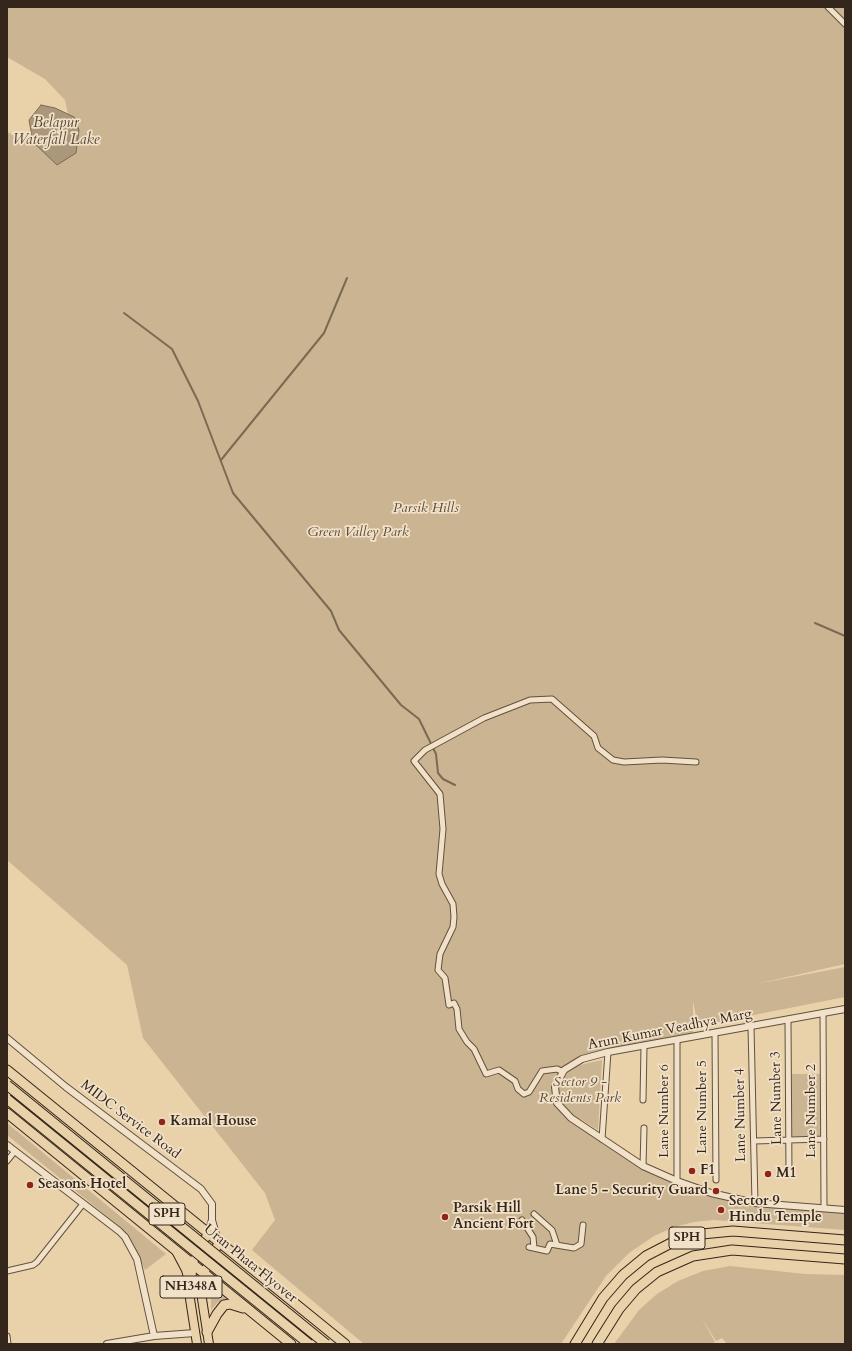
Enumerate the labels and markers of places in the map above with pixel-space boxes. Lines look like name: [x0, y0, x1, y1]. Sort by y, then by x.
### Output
place label: Kamal House: [170, 1114, 257, 1130]
marker: Kamal House: [157, 1117, 167, 1127]
place label: F1: [700, 1163, 715, 1179]
marker: F1: [687, 1166, 697, 1176]
place label: M1: [776, 1166, 797, 1182]
marker: M1: [763, 1169, 773, 1179]
place label: Seasons Hotel: [38, 1177, 126, 1193]
marker: Seasons Hotel: [25, 1180, 35, 1190]
place label: Lane 5 - Security Guard: [555, 1183, 708, 1199]
marker: Lane 5 - Security Guard: [711, 1186, 721, 1196]
place label: Sector 9 Hindu Temple: [729, 1194, 822, 1226]
place label: Parsik Hill Ancient Fort: [453, 1201, 534, 1234]
marker: Sector 9 Hindu Temple: [716, 1205, 726, 1215]
marker: Parsik Hill Ancient Fort: [440, 1212, 450, 1222]

